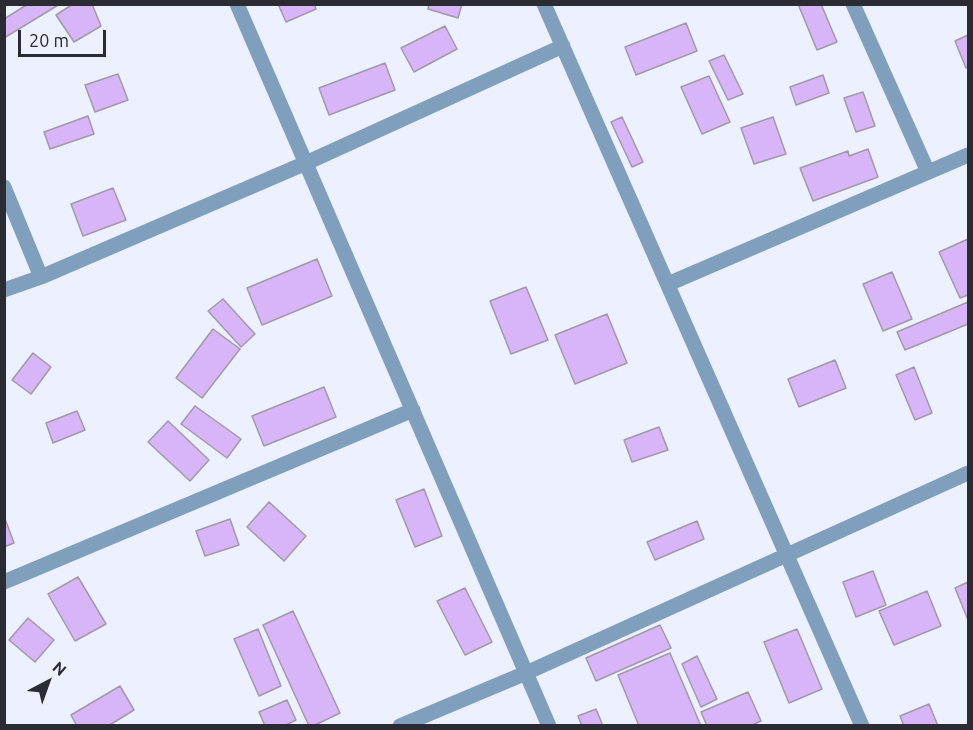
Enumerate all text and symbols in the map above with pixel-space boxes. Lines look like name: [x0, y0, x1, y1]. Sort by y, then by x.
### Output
scale bar: [21, 18, 110, 56]
text: 20 m: [29, 30, 69, 50]
north arrow: [18, 652, 78, 712]
text: N: [49, 658, 70, 679]

